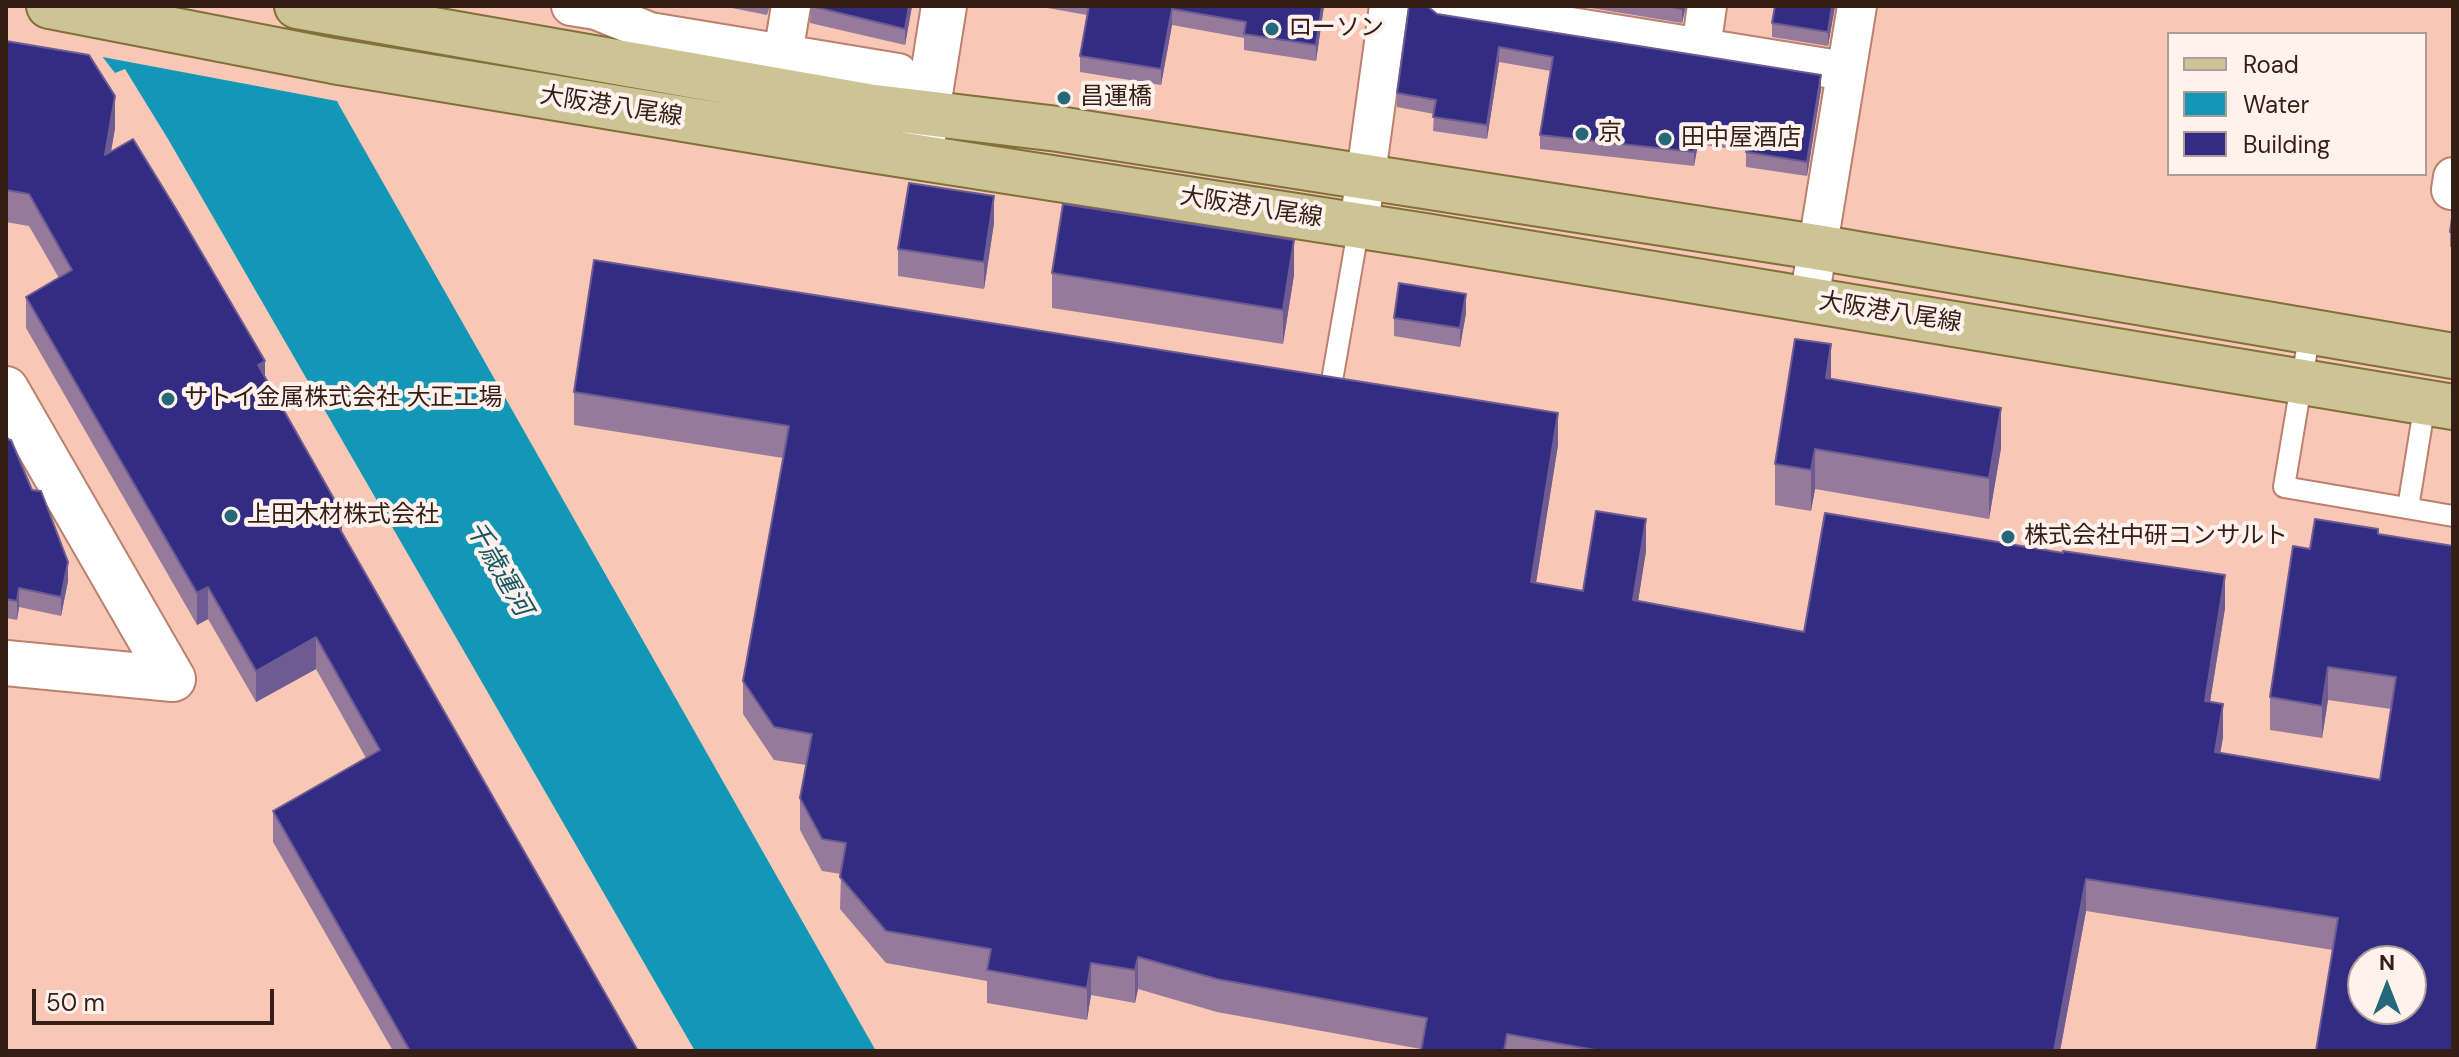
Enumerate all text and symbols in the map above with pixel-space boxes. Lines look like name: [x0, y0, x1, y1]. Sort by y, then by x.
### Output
place label: ローソン: [1288, 15, 1384, 43]
marker: ローソン: [1263, 20, 1281, 38]
legend: [2167, 32, 2427, 176]
text: Road: [2243, 49, 2299, 80]
street label: 大阪港八尾線: [538, 82, 684, 132]
place label: 昌運橋: [1080, 84, 1152, 112]
marker: 昌運橋: [1055, 89, 1073, 107]
text: Water: [2243, 89, 2309, 120]
place label: 京: [1598, 120, 1622, 148]
marker: 京: [1573, 125, 1591, 143]
place label: 田中屋酒店: [1681, 125, 1801, 153]
text: Building: [2243, 129, 2330, 160]
marker: 田中屋酒店: [1656, 130, 1674, 148]
street label: 大阪港八尾線: [1178, 183, 1324, 233]
street label: 大阪港八尾線: [1817, 288, 1963, 338]
place label: サトイ金属株式会社 大正工場: [184, 385, 502, 413]
marker: サトイ金属株式会社 大正工場: [159, 390, 177, 408]
place label: 上田木材株式会社: [247, 502, 439, 530]
marker: 上田木材株式会社: [222, 507, 240, 525]
water label: 千歳運河: [458, 516, 538, 622]
place label: 株式会社中研コンサルト: [2024, 523, 2288, 551]
marker: 株式会社中研コンサルト: [1999, 528, 2017, 546]
north arrow: [2347, 945, 2427, 1025]
text: N: [2379, 948, 2395, 977]
scale bar: [36, 973, 278, 1023]
text: 50 m: [46, 987, 105, 1018]

